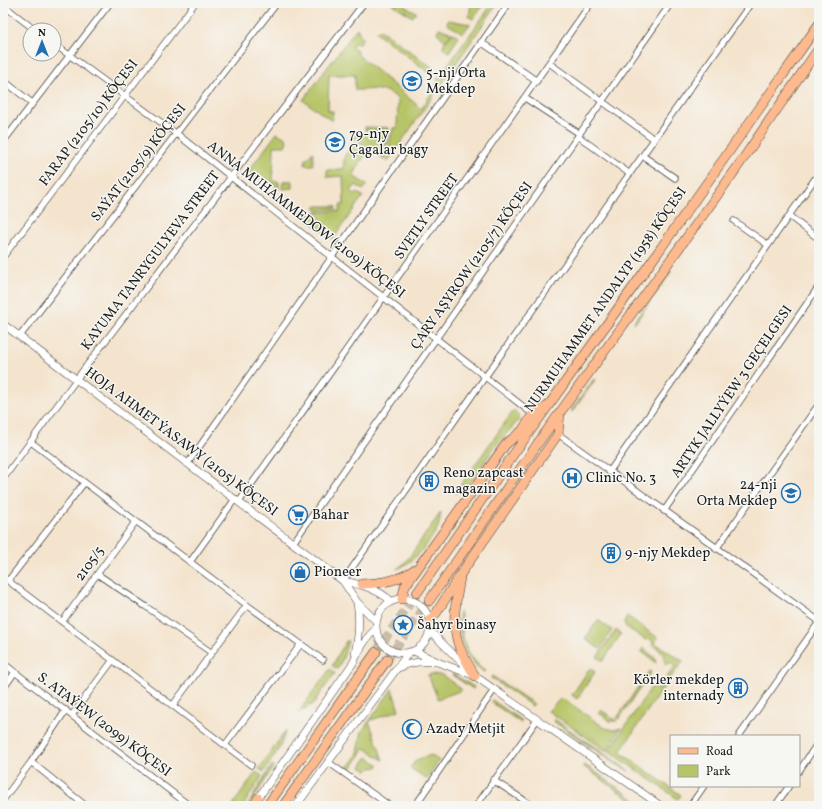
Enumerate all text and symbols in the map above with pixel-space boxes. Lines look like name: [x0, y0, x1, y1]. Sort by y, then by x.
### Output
north arrow: [22, 22, 62, 62]
text: N: [38, 26, 46, 41]
street label: FARAP (2105/10) KÖÇESI: [35, 56, 143, 190]
place label: 5-nji Orta Mekdep: [426, 64, 486, 99]
school or university icon: 5-nji Orta Mekdep: [401, 70, 423, 92]
street label: SAÝAT (2105/9) KÖÇESI: [87, 100, 191, 226]
place label: 79-njy Çagalar bagy: [349, 125, 429, 160]
school or university icon: 79-njy Çagalar bagy: [324, 131, 346, 153]
street label: ANNA MUHAMMEDOW (2109) KÖÇESI: [203, 137, 409, 303]
street label: KAYUMA TANRYGULYEVA STREET: [77, 167, 225, 355]
street label: SVETLY STREET: [390, 170, 464, 264]
street label: ÇARY AŞYROW (2105/7) KÖÇESI: [407, 178, 537, 354]
street label: NURMUHAMMET ANDALYP (1958) KÖÇESI: [520, 184, 692, 416]
street label: ARTYK JALLYÝEW 3 GEÇELGESI: [667, 302, 797, 482]
street label: HOJA AHMET ÝASAWY (2105) KÖÇESI: [81, 363, 281, 521]
place label: Reno zapcast magazin: [443, 464, 524, 499]
hospital icon: Clinic No. 3: [561, 467, 583, 489]
place label: Clinic No. 3: [586, 469, 656, 488]
building icon: Reno zapcast magazin: [418, 470, 440, 492]
place label: 24-nji Orta Mekdep: [697, 476, 777, 511]
school or university icon: 24-nji Orta Mekdep: [780, 482, 802, 504]
supermarket icon: Bahar: [287, 504, 309, 526]
place label: Bahar: [312, 506, 349, 525]
building icon: 9-njy Mekdep: [600, 542, 622, 564]
street label: 2105/5: [71, 543, 109, 585]
place label: 9-njy Mekdep: [625, 544, 710, 563]
shop icon: Pioneer: [289, 561, 311, 583]
place label: Pioneer: [314, 563, 361, 582]
place icon: Šahyr binasy: [392, 614, 414, 636]
place label: Šahyr binasy: [417, 616, 497, 635]
street label: S. ATAÝEW (2099) KÖÇESI: [33, 668, 175, 782]
place label: Körler mekdep internady: [633, 671, 724, 706]
building icon: Körler mekdep internady: [727, 677, 749, 699]
mosque icon: Azady Metjit: [401, 718, 423, 740]
place label: Azady Metjit: [426, 720, 505, 739]
legend: [670, 735, 800, 787]
text: Road: [706, 744, 733, 760]
text: Park: [706, 764, 731, 780]

